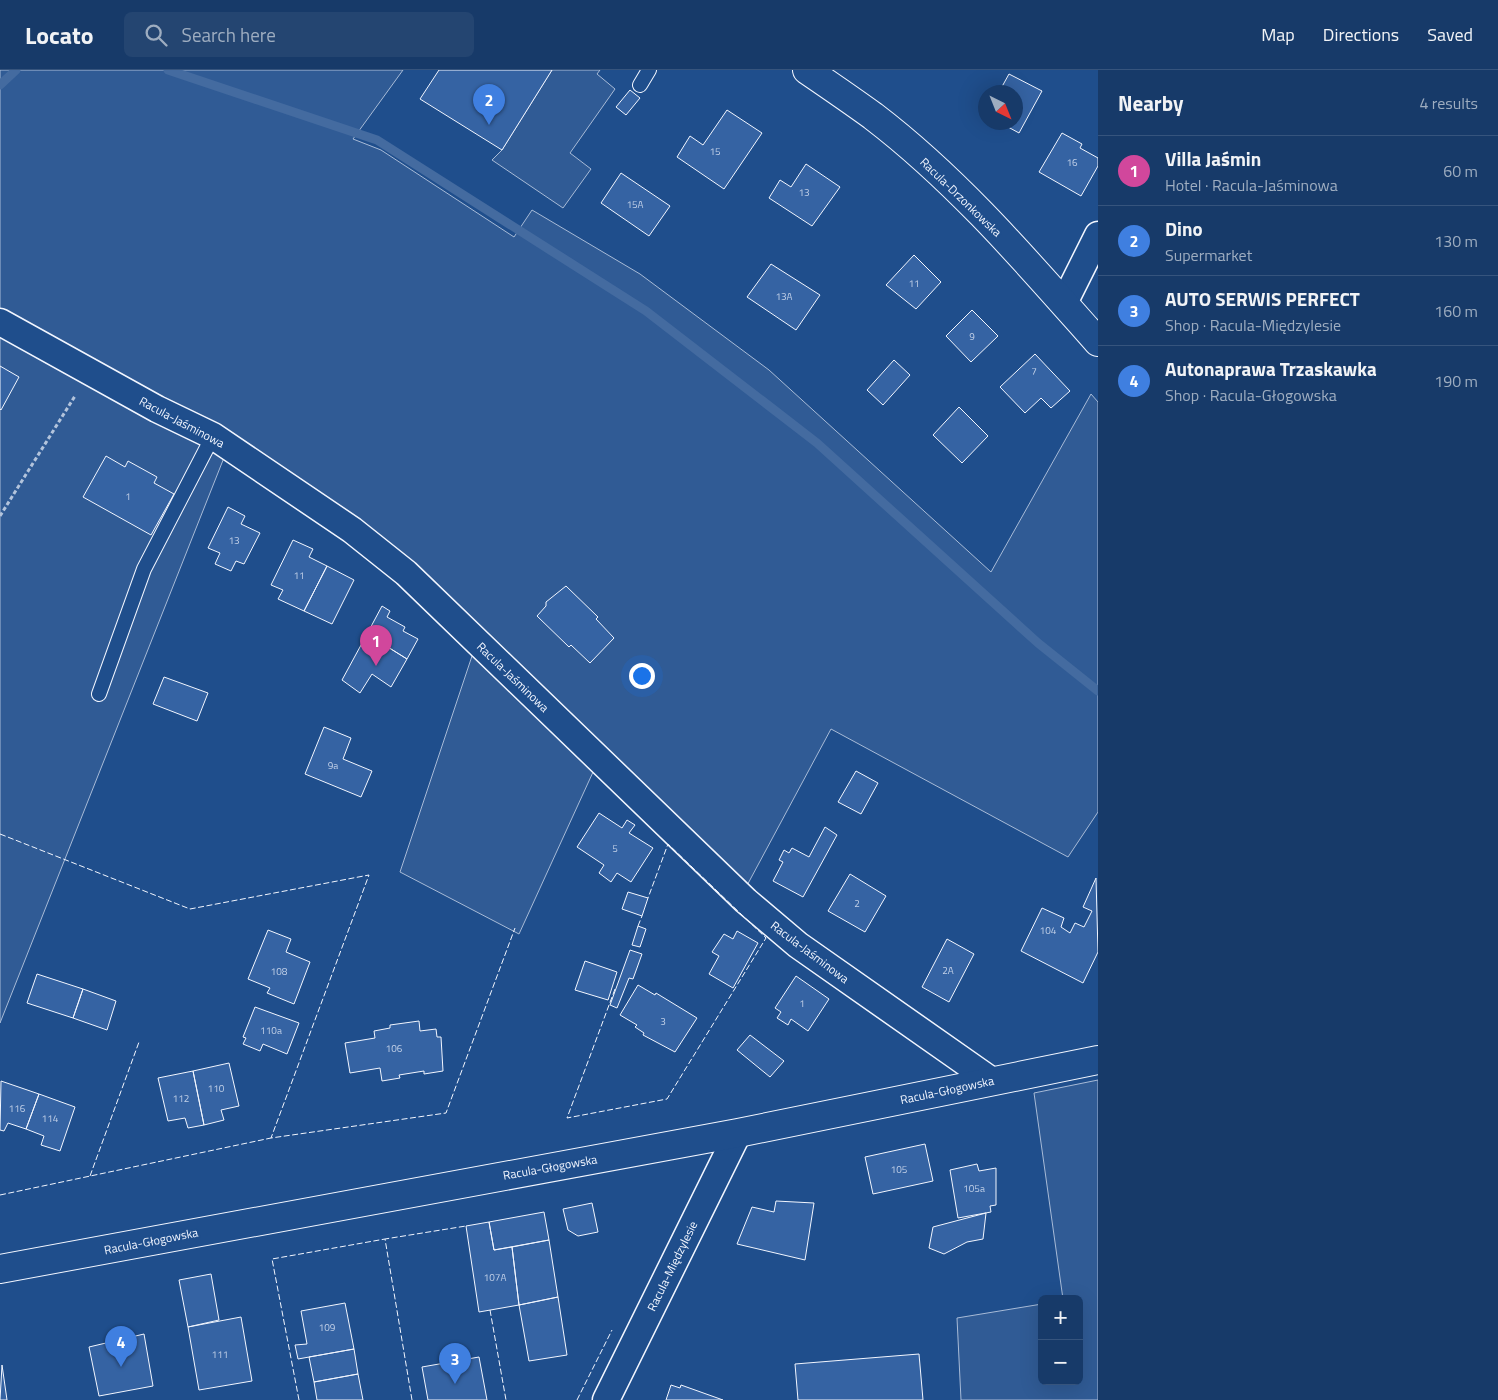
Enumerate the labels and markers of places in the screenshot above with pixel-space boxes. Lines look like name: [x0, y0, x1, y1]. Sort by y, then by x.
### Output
pin: 2: [473, 84, 505, 125]
pin: 1: [360, 625, 392, 666]
pin: 4: [105, 1326, 137, 1367]
pin: 3: [439, 1343, 471, 1384]

